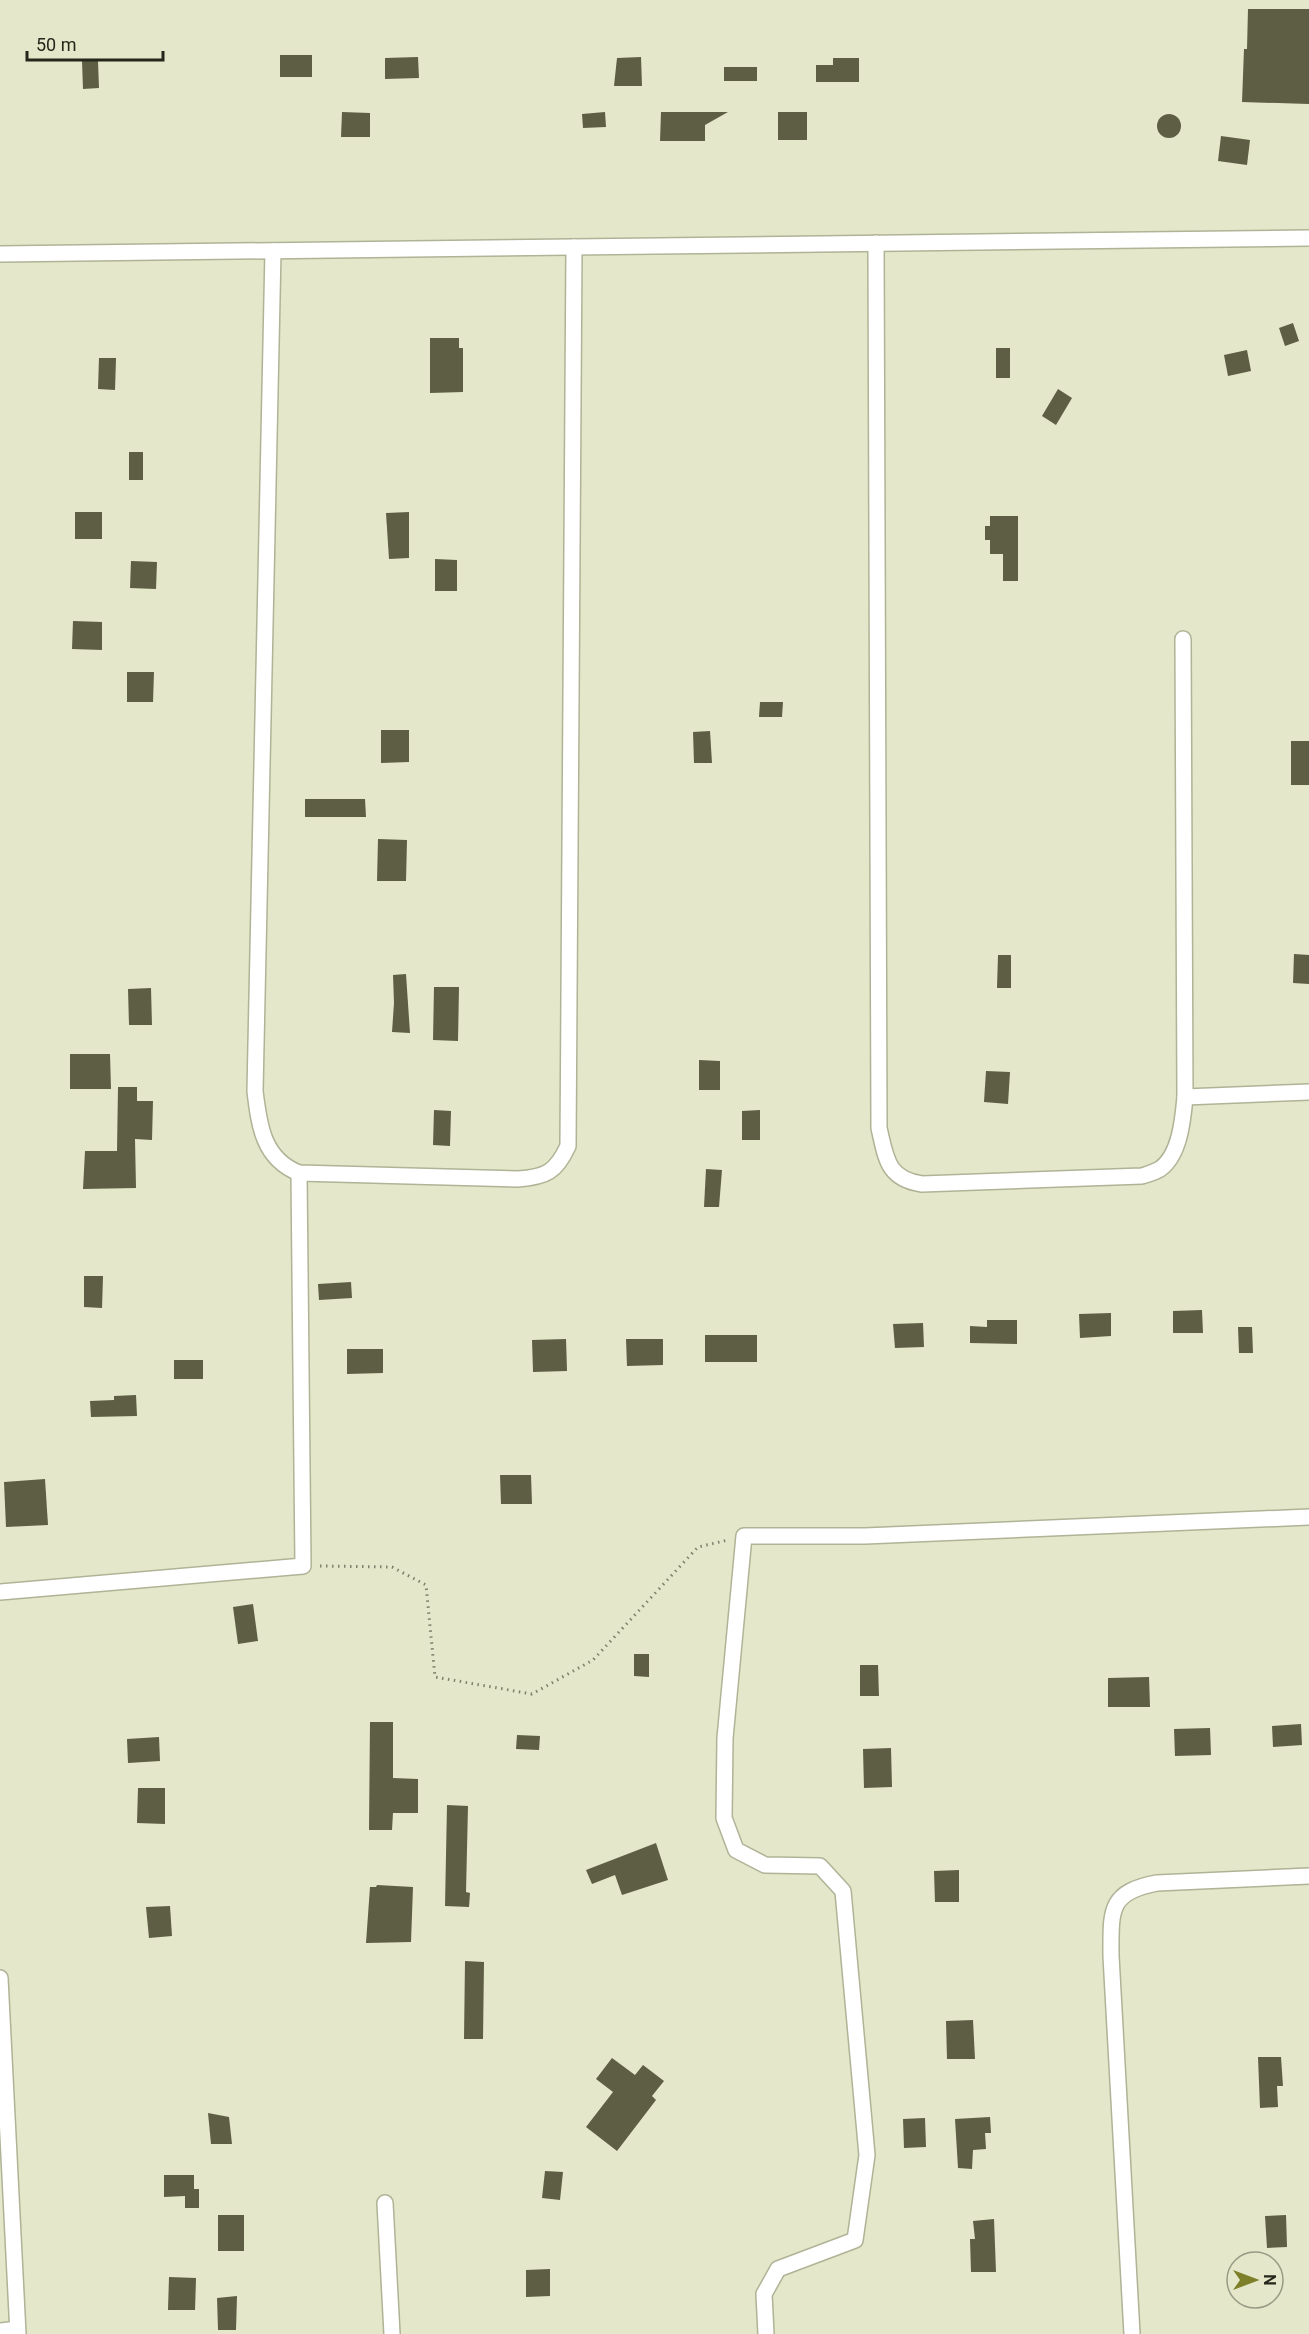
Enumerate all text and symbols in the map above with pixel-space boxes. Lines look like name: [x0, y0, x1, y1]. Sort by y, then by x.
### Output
scale bar: [27, 24, 164, 62]
text: 50 m: [36, 34, 76, 55]
north arrow: [1225, 2250, 1285, 2310]
text: N: [1260, 2274, 1279, 2286]

